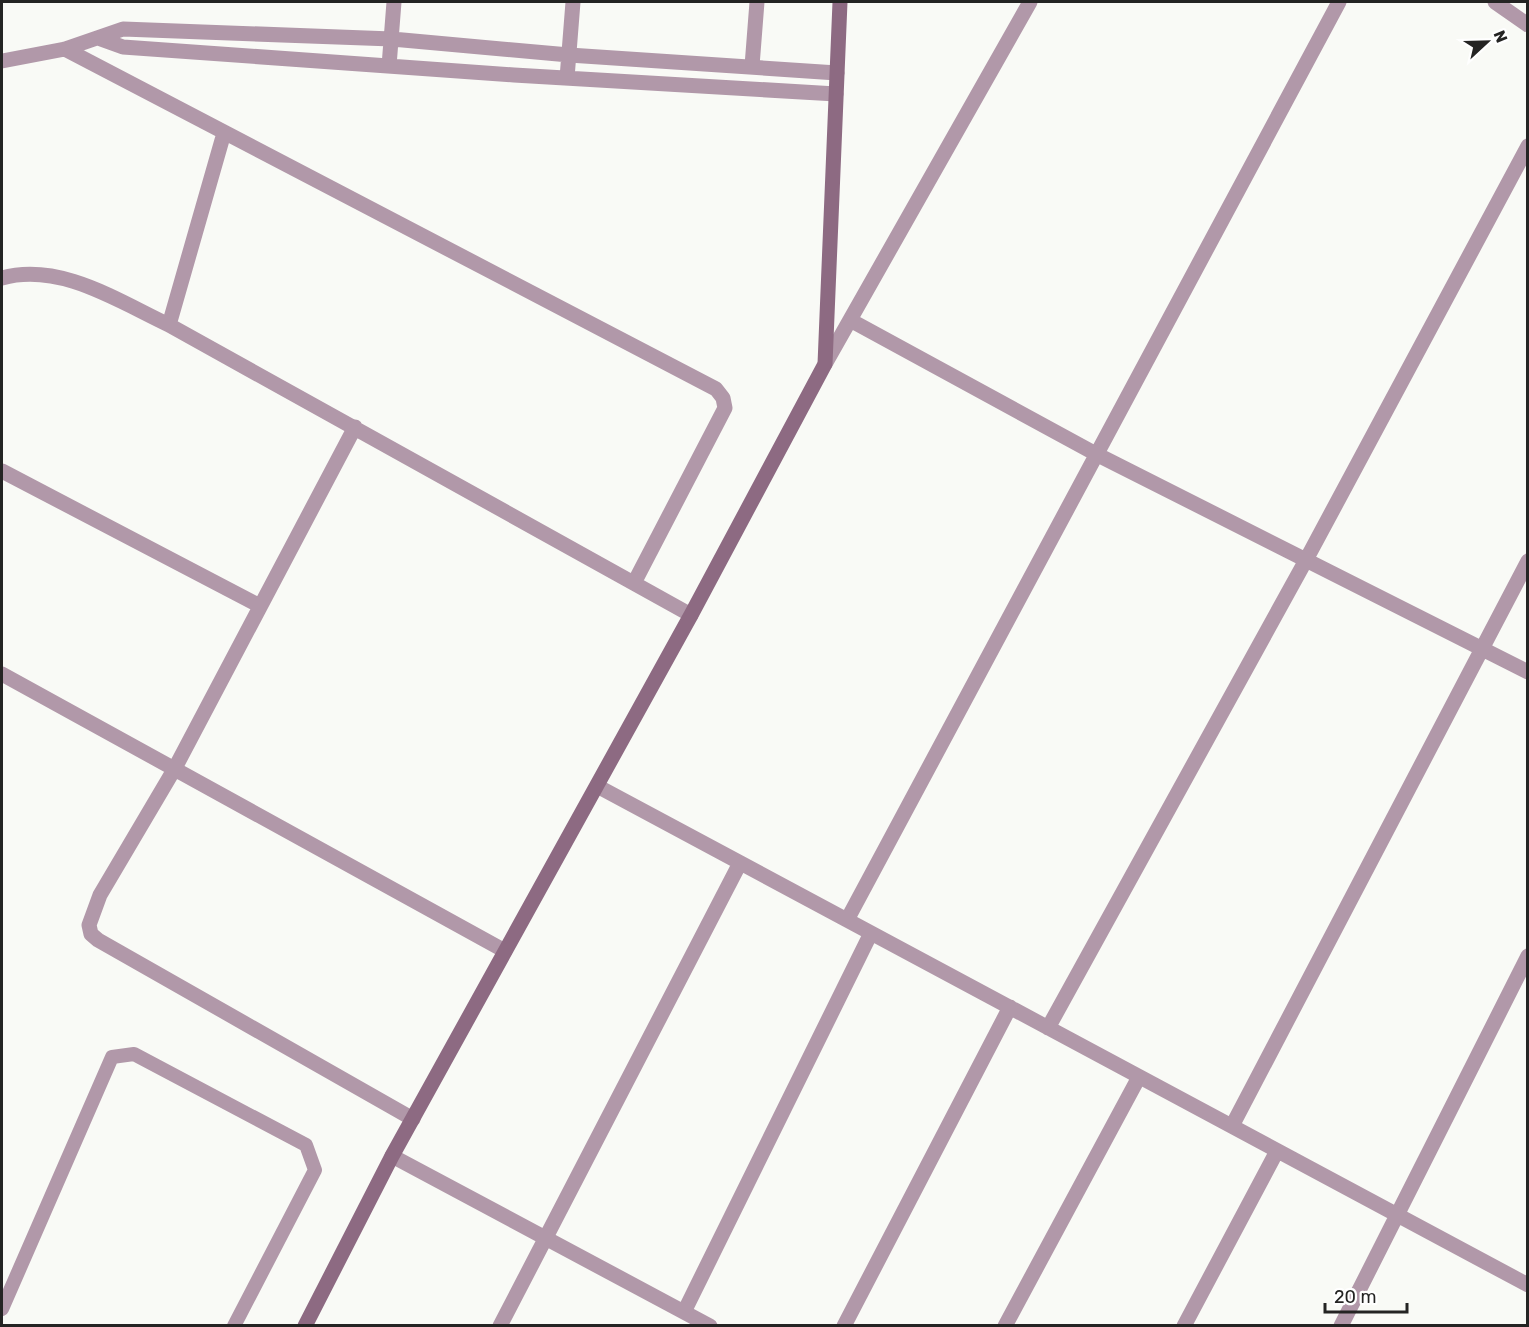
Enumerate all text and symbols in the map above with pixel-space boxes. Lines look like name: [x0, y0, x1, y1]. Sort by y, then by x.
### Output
north arrow: [1457, 12, 1517, 72]
text: N: [1489, 28, 1511, 45]
scale bar: [1325, 1276, 1408, 1314]
text: 20 m: [1334, 1286, 1376, 1308]

